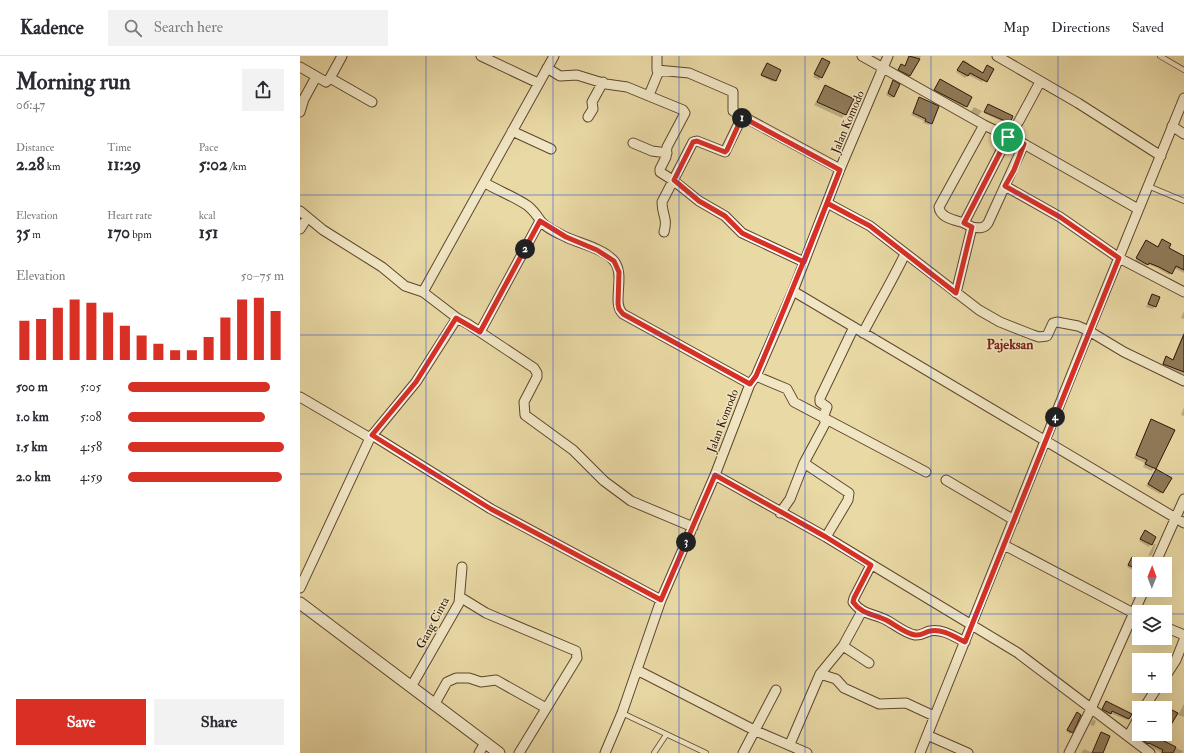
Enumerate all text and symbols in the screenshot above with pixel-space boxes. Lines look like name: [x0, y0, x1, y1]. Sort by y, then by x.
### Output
search box: [108, 10, 388, 46]
text: Kadence: [20, 16, 84, 40]
icon: search: [122, 17, 144, 39]
text: Search here: [154, 18, 223, 37]
text: Map: [1003, 19, 1029, 36]
text: Directions: [1051, 19, 1110, 36]
text: Saved: [1132, 19, 1164, 36]
text: Morning run: [16, 68, 131, 96]
button: share: [242, 69, 284, 111]
street label: Jalan Komodo: [828, 88, 868, 157]
text: 06:47: [16, 97, 45, 113]
pin: 1: [732, 108, 752, 128]
text: 1: [740, 111, 744, 124]
pin: [991, 120, 1025, 154]
icon: arrive: [997, 126, 1019, 148]
text: Distance: [16, 141, 54, 154]
text: Time: [107, 141, 131, 154]
text: Pace: [199, 141, 218, 154]
text: 2.28: [16, 154, 45, 175]
text: 11:29: [107, 154, 141, 175]
text: 5:02: [199, 154, 228, 175]
text: km: [45, 160, 61, 173]
text: /km: [228, 160, 247, 173]
text: Elevation: [16, 209, 58, 222]
text: Heart rate: [107, 209, 152, 222]
text: kcal: [199, 209, 216, 222]
text: 35: [16, 222, 30, 243]
text: 170: [107, 222, 130, 243]
text: 151: [199, 222, 218, 243]
text: m: [30, 228, 41, 241]
text: bpm: [130, 228, 152, 241]
pin: 2: [515, 239, 535, 259]
text: 2: [522, 242, 528, 255]
text: Elevation: [16, 268, 66, 284]
text: 50–75 m: [241, 268, 284, 284]
district label: Pajeksan: [986, 336, 1034, 353]
text: 500 m: [16, 379, 48, 395]
text: 5:05: [80, 379, 101, 395]
street label: Jalan Komodo: [704, 387, 742, 456]
pin: 4: [1045, 407, 1065, 427]
text: 1.0 km: [16, 409, 49, 425]
text: 5:08: [80, 409, 102, 425]
text: 4: [1052, 410, 1058, 423]
text: 1.5 km: [16, 439, 48, 455]
text: 4:58: [80, 439, 102, 455]
text: 2.0 km: [16, 469, 51, 485]
text: 4:59: [80, 469, 103, 485]
pin: 3: [676, 532, 696, 552]
text: 3: [684, 535, 688, 548]
north arrow: [1132, 557, 1172, 597]
map controls: [1132, 557, 1172, 741]
street label: Gang Cinta: [413, 594, 453, 651]
button: layers: [1132, 605, 1172, 645]
button: +: [1132, 653, 1172, 693]
button: Save: [16, 699, 146, 745]
button: Share: [154, 699, 284, 745]
button: −: [1132, 701, 1172, 741]

